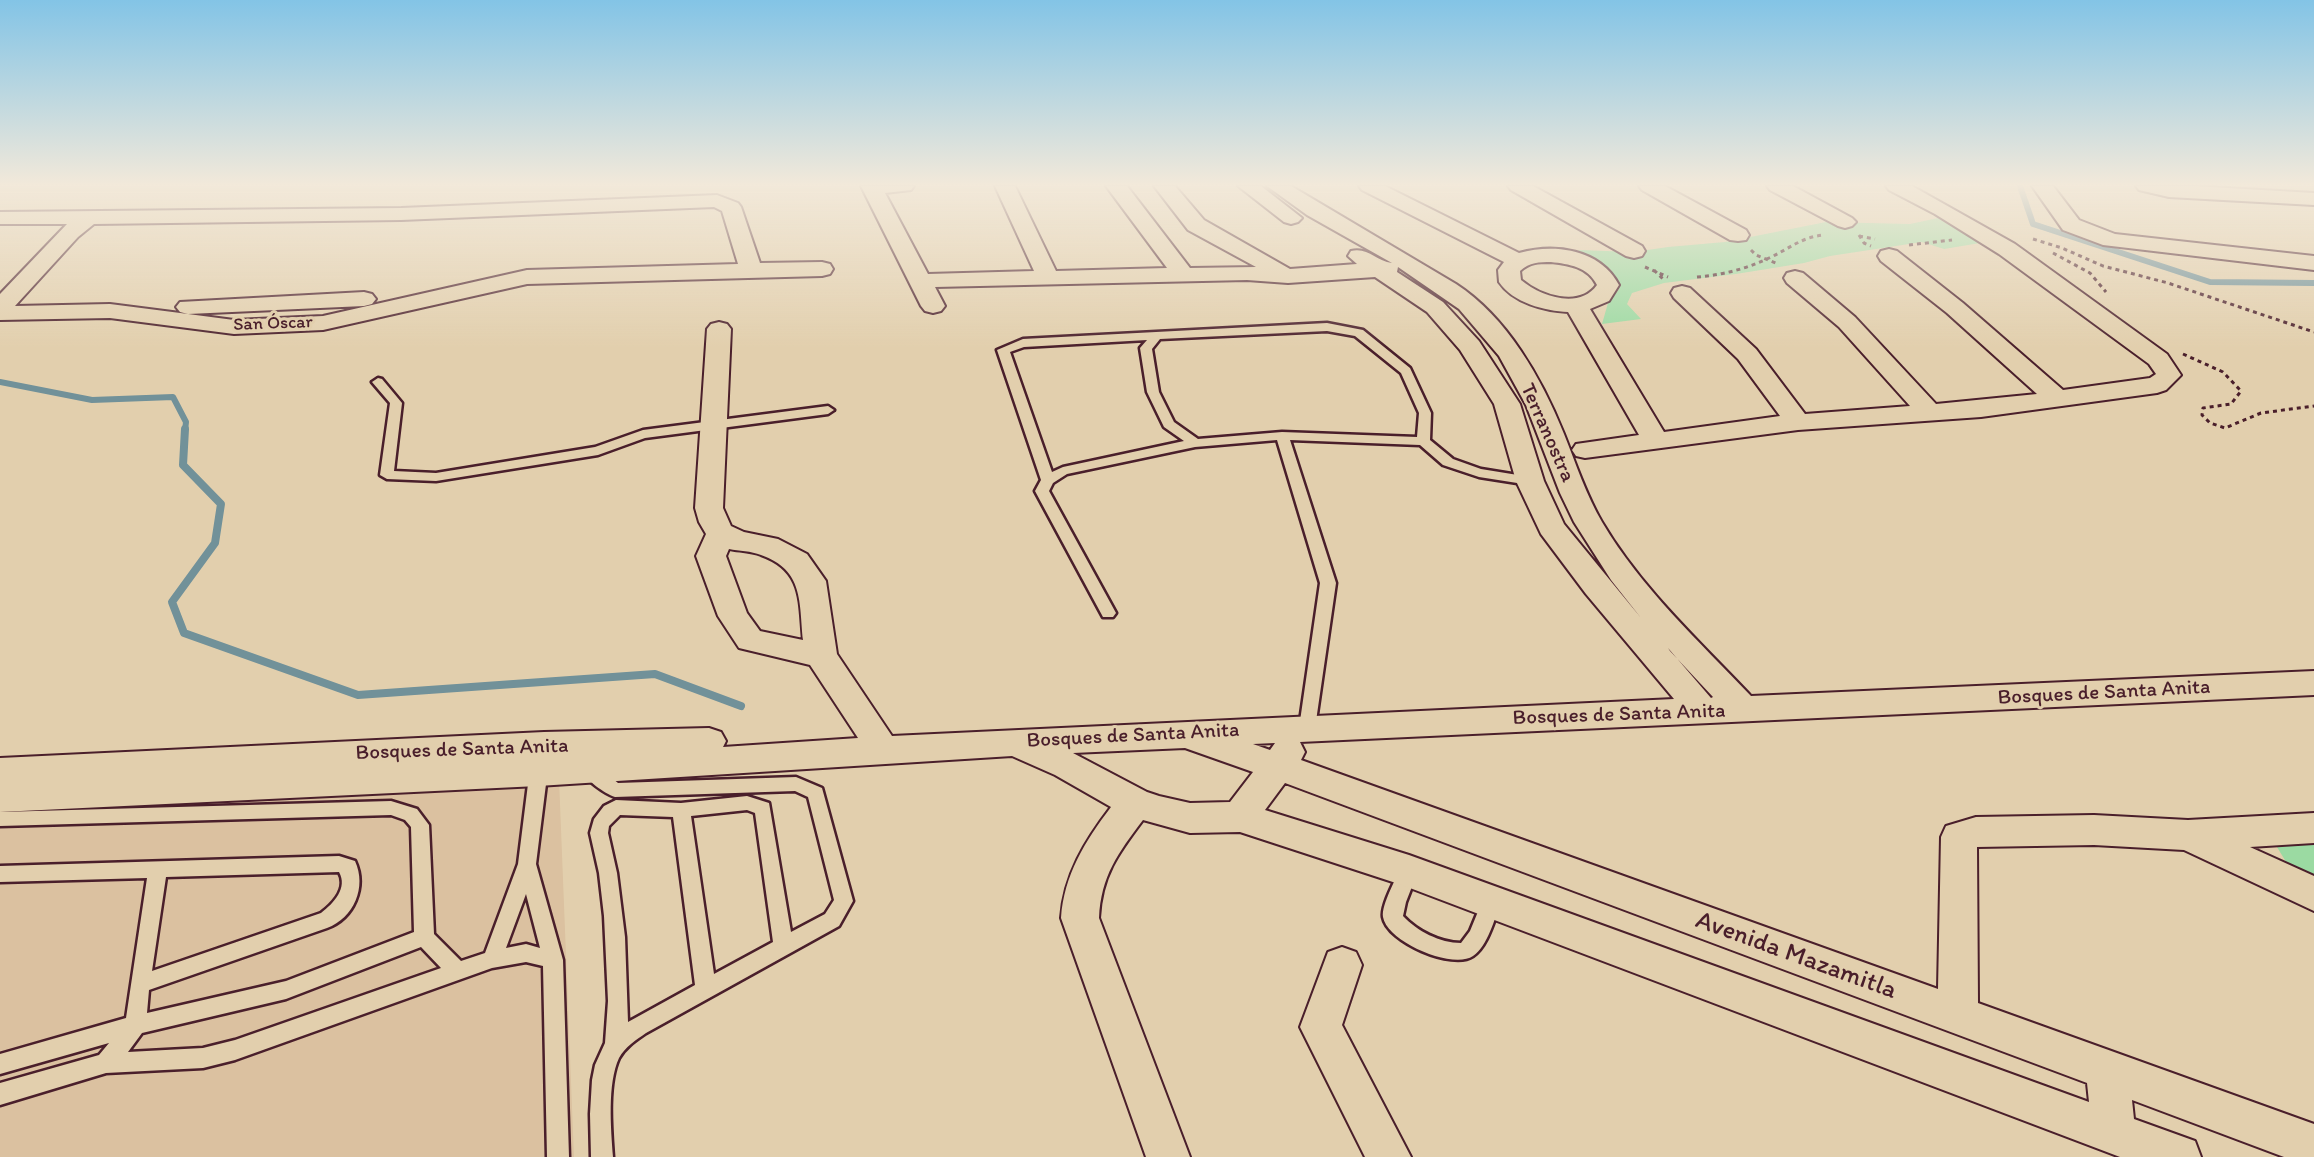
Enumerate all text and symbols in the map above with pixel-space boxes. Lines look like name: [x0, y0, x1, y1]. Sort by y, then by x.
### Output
street label: San Óscar: [233, 312, 313, 336]
street label: Terranostra: [1514, 380, 1580, 486]
street label: Bosques de Santa Anita: [1997, 675, 2211, 711]
street label: Bosques de Santa Anita: [1512, 699, 1726, 731]
street label: Bosques de Santa Anita: [1026, 718, 1240, 754]
street label: Bosques de Santa Anita: [355, 734, 569, 766]
street label: Avenida Mazamitla: [1691, 905, 1901, 1007]

